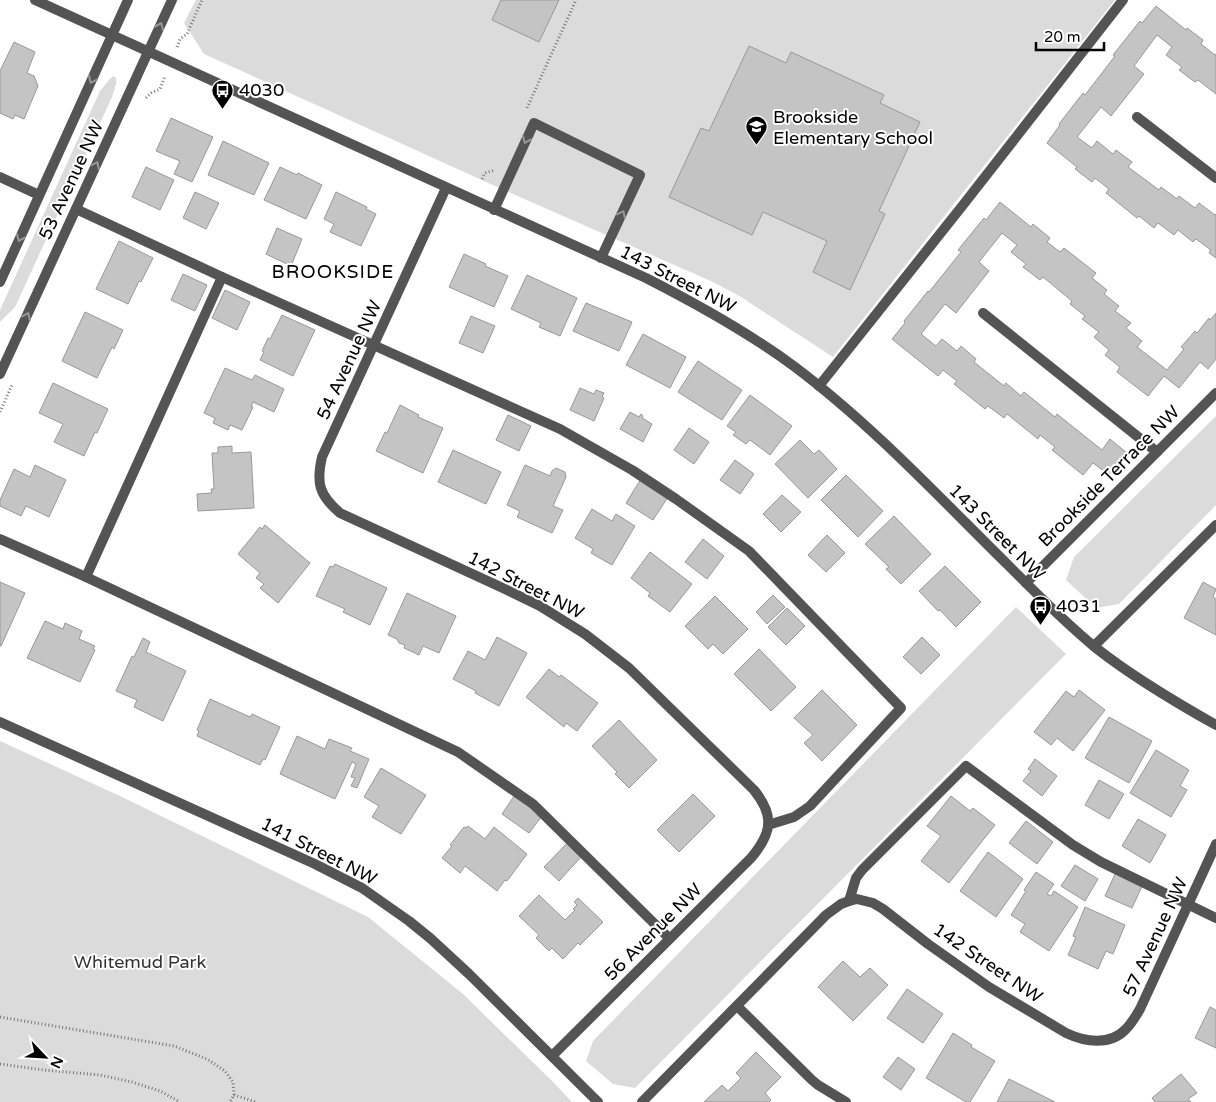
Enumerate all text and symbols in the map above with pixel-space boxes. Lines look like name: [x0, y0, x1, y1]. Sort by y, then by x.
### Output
scale bar: [1036, 20, 1104, 52]
one-way arrow: [154, 22, 165, 31]
text: 20 m: [1044, 28, 1081, 46]
one-way arrow: [88, 75, 98, 84]
bus stop icon: 4030: [211, 78, 235, 109]
place label: 4030: [239, 79, 284, 101]
place label: Brookside Elementary School: [773, 106, 933, 149]
school or university icon: Brookside Elementary School: [745, 115, 769, 146]
street label: 53 Avenue NW: [34, 117, 108, 243]
one-way arrow: [522, 135, 533, 144]
one-way arrow: [90, 161, 100, 170]
one-way arrow: [615, 210, 626, 219]
one-way arrow: [15, 233, 26, 242]
street label: 143 Street NW: [616, 240, 740, 318]
district label: BROOKSIDE: [272, 261, 394, 283]
street label: 54 Avenue NW: [312, 297, 386, 423]
one-way arrow: [20, 312, 31, 321]
street label: Brookside Terrace NW: [1034, 401, 1184, 551]
street label: 143 Street NW: [944, 479, 1050, 585]
street label: 142 Street NW: [464, 546, 588, 624]
bus stop icon: 4031: [1028, 594, 1052, 625]
place label: 4031: [1056, 595, 1101, 617]
street label: 141 Street NW: [257, 812, 381, 890]
street label: 57 Avenue NW: [1118, 874, 1192, 1000]
street label: 56 Avenue NW: [600, 879, 706, 985]
street label: 142 Street NW: [929, 918, 1047, 1008]
park label: Whitemud Park: [74, 951, 206, 973]
north arrow: [20, 1032, 70, 1082]
text: N: [46, 1054, 66, 1071]

